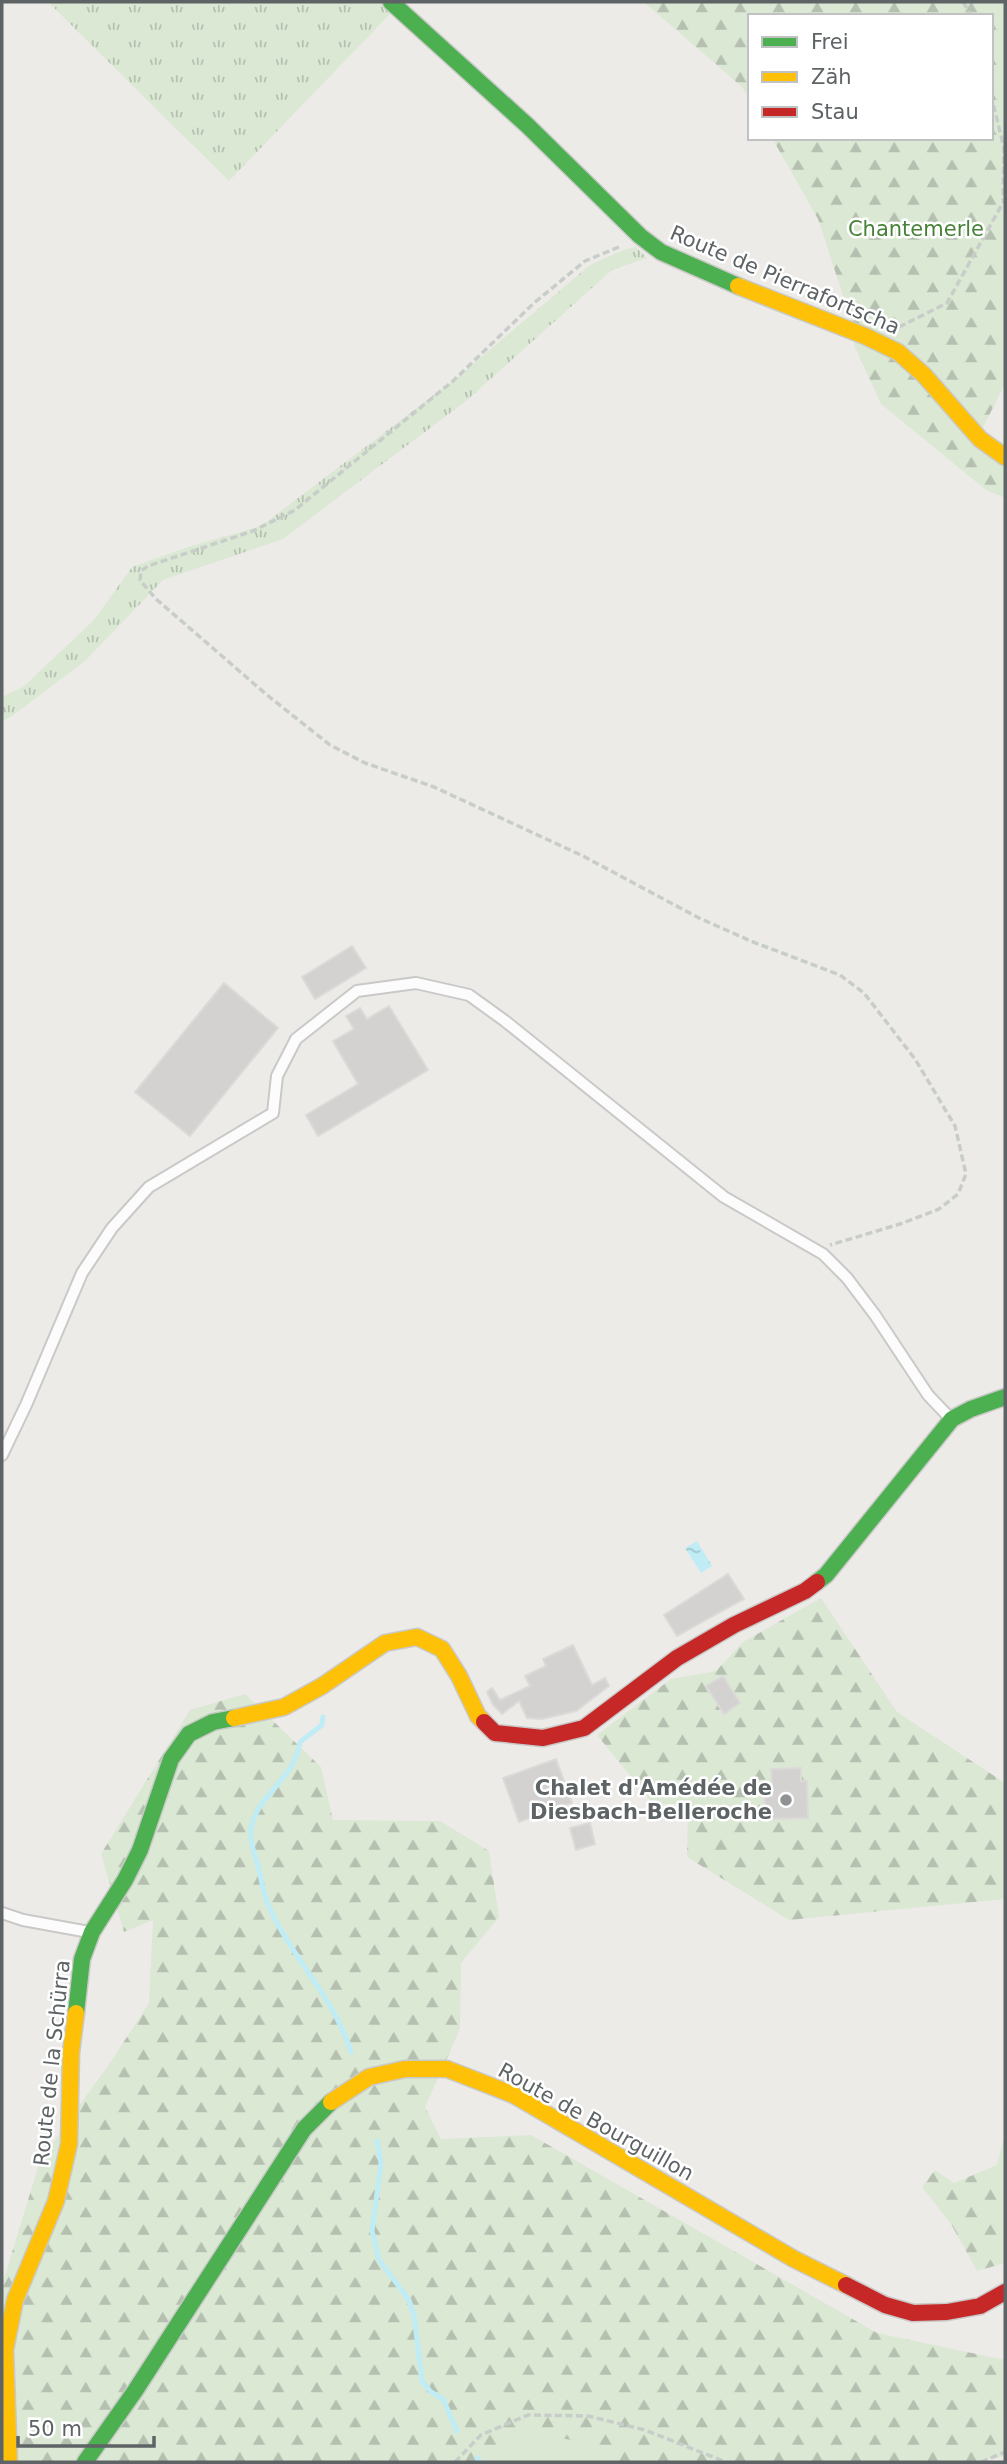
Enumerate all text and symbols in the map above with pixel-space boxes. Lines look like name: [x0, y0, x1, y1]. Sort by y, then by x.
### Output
legend: [748, 14, 993, 140]
text: Frei: [811, 30, 848, 54]
text: Zäh: [811, 65, 852, 89]
text: Stau: [811, 100, 859, 124]
park label: Chantemerle: [848, 217, 984, 241]
street label: Route de Pierrafortscha: [667, 221, 903, 339]
place label: Chalet d'Amédée de Diesbach-Belleroche: [530, 1776, 772, 1824]
marker: Chalet d'Amédée de Diesbach-Belleroche: [778, 1792, 794, 1808]
street label: Route de la Schürra: [29, 1959, 75, 2167]
street label: Route de Bourguillon: [494, 2058, 698, 2186]
scale bar: [18, 2404, 154, 2448]
text: 50 m: [28, 2417, 82, 2441]

